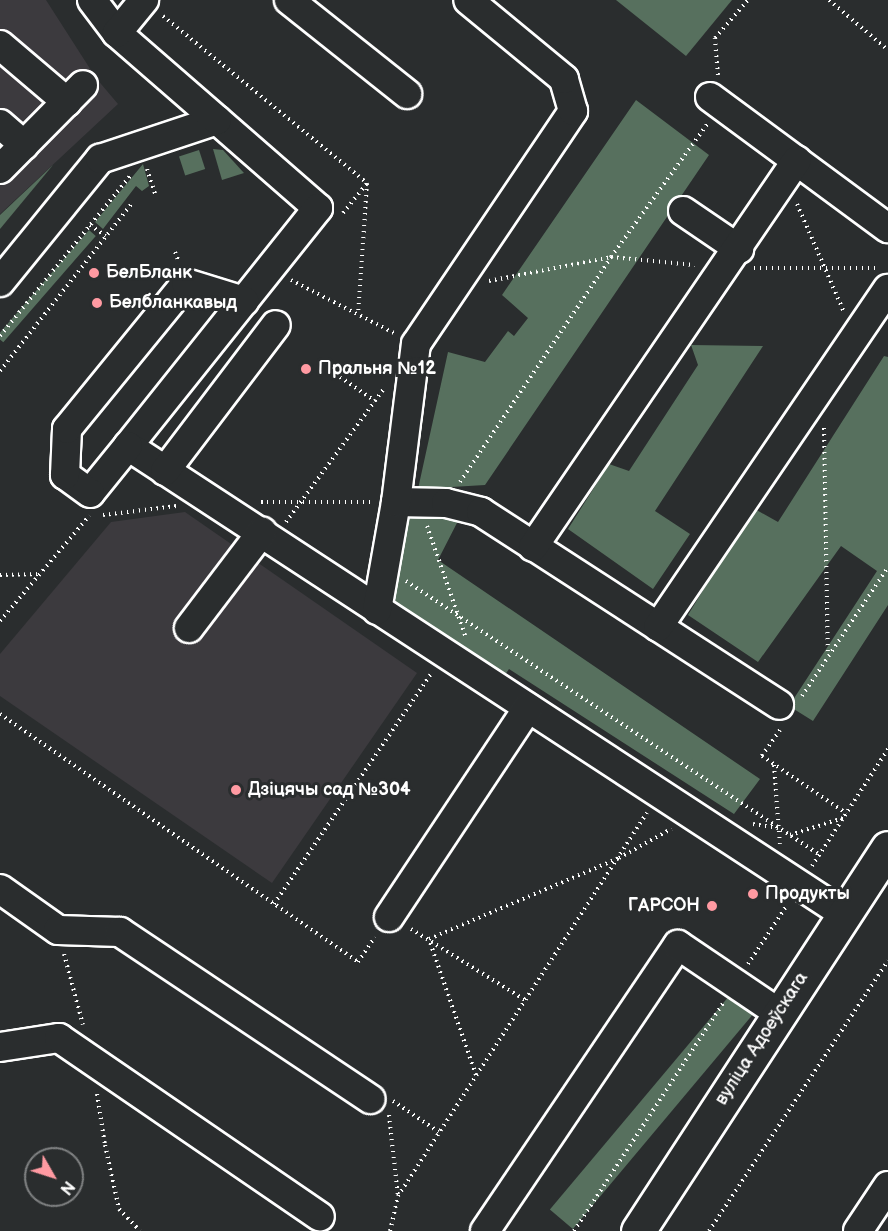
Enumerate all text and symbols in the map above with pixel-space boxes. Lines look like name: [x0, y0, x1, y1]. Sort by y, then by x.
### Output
place label: БелБланк: [106, 262, 192, 284]
marker: БелБланк: [87, 266, 101, 280]
place label: Белбланкавыд: [109, 292, 237, 314]
marker: Белбланкавыд: [90, 296, 104, 310]
place label: Пральня №12: [318, 358, 436, 380]
marker: Пральня №12: [299, 362, 313, 376]
place label: Дзіцячы сад №304: [248, 779, 411, 801]
marker: Дзіцячы сад №304: [229, 783, 243, 797]
place label: Продукты: [765, 883, 850, 905]
marker: Продукты: [746, 887, 760, 901]
place label: ГАРСОН: [628, 895, 700, 917]
marker: ГАРСОН: [705, 899, 719, 913]
street label: вуліца Адоеўскага: [711, 969, 813, 1109]
north arrow: [24, 1147, 84, 1207]
text: N: [56, 1177, 78, 1198]

